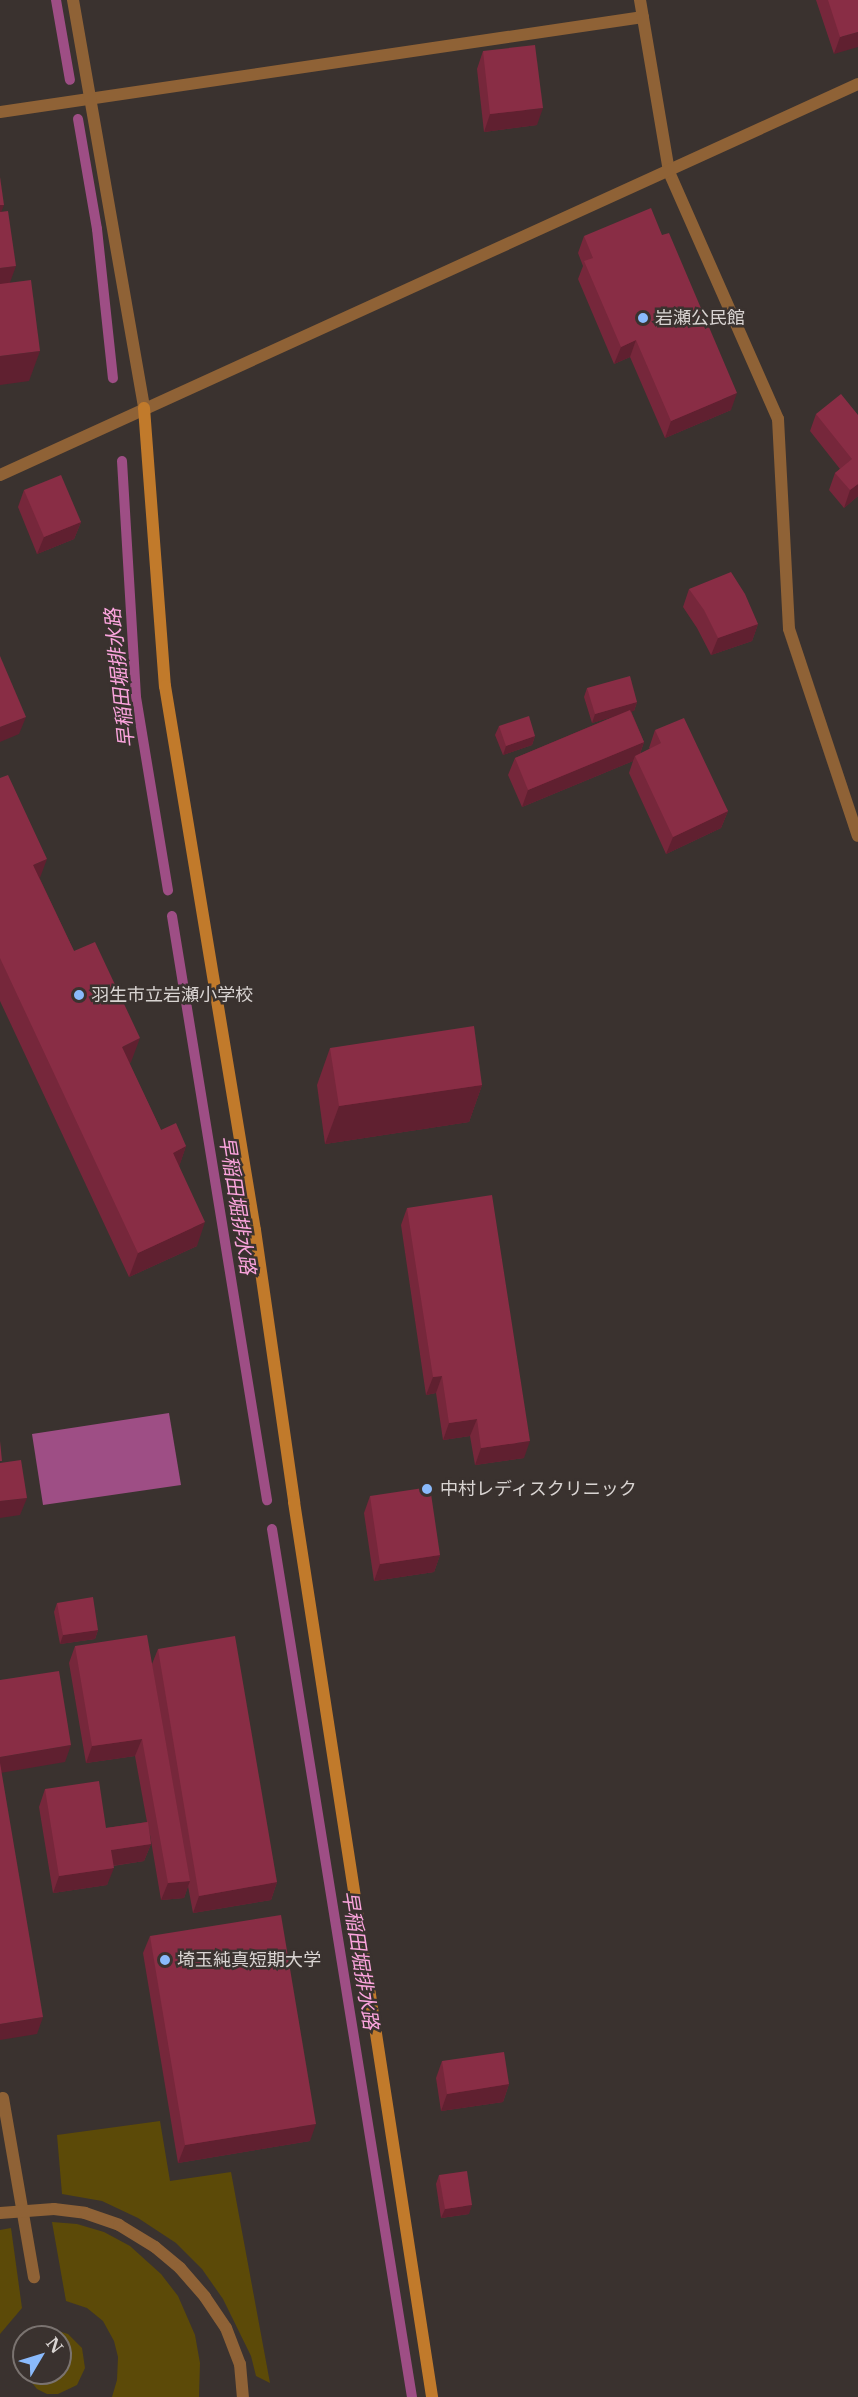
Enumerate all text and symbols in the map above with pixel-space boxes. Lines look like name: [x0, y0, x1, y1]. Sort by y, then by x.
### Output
place label: 岩瀬公民館: [655, 307, 745, 329]
marker: 岩瀬公民館: [636, 311, 650, 325]
water label: 早稲田堀排水路: [101, 607, 139, 749]
place label: 羽生市立岩瀬小学校: [91, 984, 253, 1006]
marker: 羽生市立岩瀬小学校: [72, 988, 86, 1002]
water label: 早稲田堀排水路: [214, 1134, 260, 1276]
place label: 中村レディスクリニック: [440, 1478, 638, 1500]
marker: 中村レディスクリニック: [418, 1480, 436, 1498]
water label: 早稲田堀排水路: [337, 1889, 383, 2031]
place label: 埼玉純真短期大学: [177, 1949, 321, 1971]
marker: 埼玉純真短期大学: [158, 1953, 172, 1967]
north arrow: [12, 2325, 72, 2385]
text: N: [42, 2333, 67, 2357]

